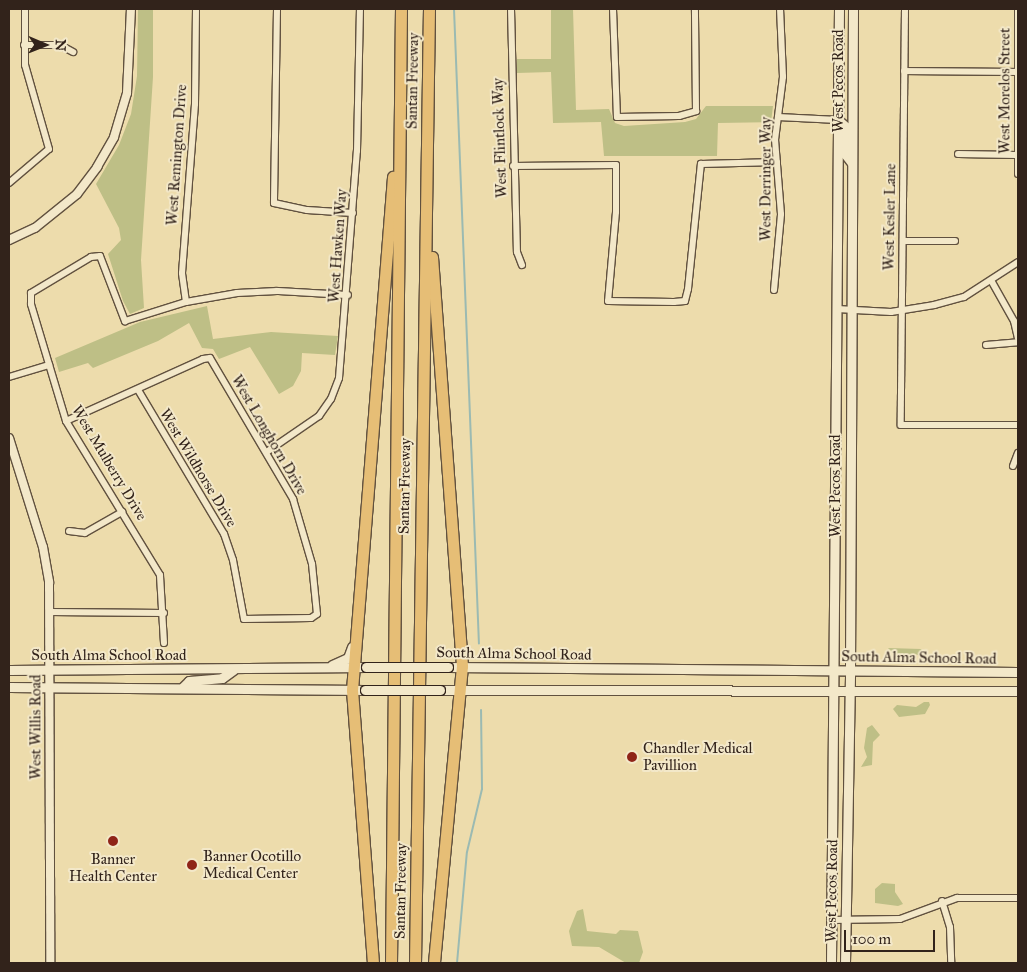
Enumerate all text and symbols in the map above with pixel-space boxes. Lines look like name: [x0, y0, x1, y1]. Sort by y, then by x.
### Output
north arrow: [20, 20, 70, 70]
street label: West Morelos Street: [996, 28, 1014, 154]
street label: West Pecos Road: [830, 29, 848, 133]
street label: Santan Freeway: [403, 33, 423, 129]
text: N: [52, 39, 69, 51]
street label: West Flintlock Way: [489, 78, 511, 198]
street label: West Remington Drive: [163, 84, 191, 226]
street label: West Derringer Way: [757, 117, 775, 241]
street label: West Kesler Lane: [880, 163, 900, 271]
street label: West Hawken Way: [325, 189, 351, 303]
street label: West Longhorn Drive: [227, 372, 311, 498]
street label: West Mulberry Drive: [68, 402, 150, 524]
street label: West Wildhorse Drive: [156, 406, 240, 530]
street label: West Pecos Road: [827, 434, 845, 538]
street label: Santan Freeway: [395, 438, 415, 534]
street label: South Alma School Road: [436, 644, 592, 664]
street label: South Alma School Road: [31, 647, 187, 665]
street label: South Alma School Road: [841, 648, 997, 668]
street label: West Willis Road: [27, 674, 45, 780]
place label: Chandler Medical Pavillion: [643, 739, 753, 774]
marker: Chandler Medical Pavillion: [625, 750, 639, 764]
marker: Banner Health Center: [106, 834, 120, 848]
street label: West Pecos Road: [822, 839, 842, 943]
street label: Santan Freeway: [391, 843, 411, 939]
place label: Banner Ocotillo Medical Center: [203, 847, 301, 882]
place label: Banner Health Center: [69, 850, 157, 885]
marker: Banner Ocotillo Medical Center: [185, 858, 199, 872]
scale bar: [847, 920, 938, 952]
text: 100 m: [852, 930, 891, 948]

